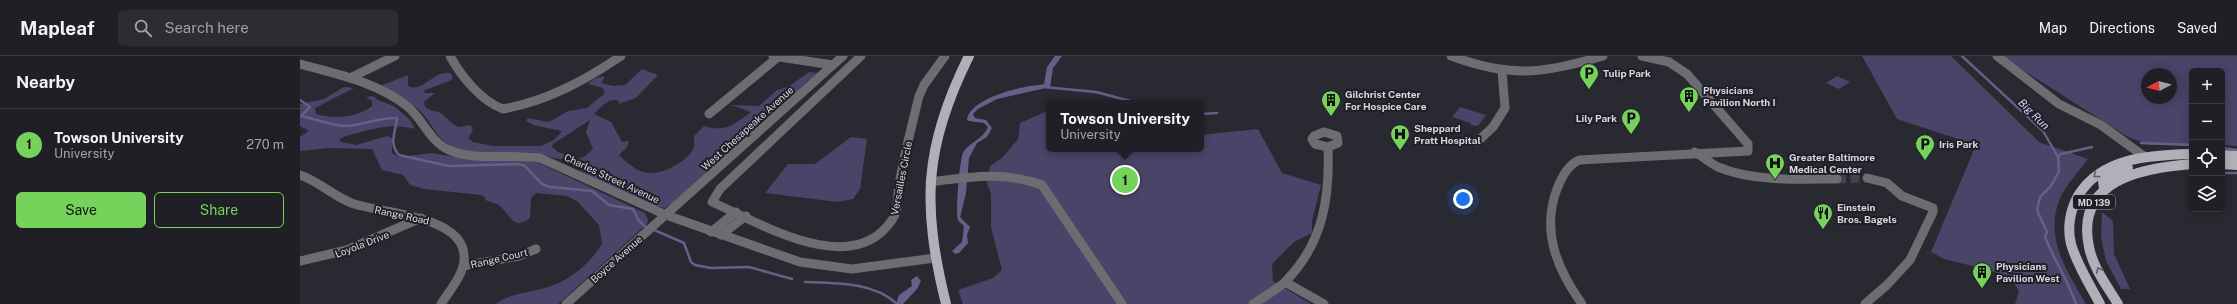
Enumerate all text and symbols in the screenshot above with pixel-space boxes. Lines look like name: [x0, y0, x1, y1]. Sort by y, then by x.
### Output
search box: [118, 10, 398, 46]
text: Mapleaf: [20, 17, 94, 39]
icon: search: [132, 17, 154, 39]
text: Search here: [164, 19, 249, 36]
text: Map: [2039, 20, 2067, 36]
text: Directions: [2089, 20, 2155, 36]
text: Saved: [2177, 20, 2217, 36]
parking icon: Tulip Park: [1578, 62, 1600, 90]
place label: Tulip Park: [1603, 67, 1651, 79]
north arrow: [2141, 68, 2177, 104]
map controls: [2189, 68, 2225, 212]
button: +: [2189, 68, 2225, 104]
text: Nearby: [16, 72, 75, 92]
street label: West Chesapeake Avenue: [699, 83, 796, 173]
place label: Physicians Pavilion North I: [1703, 84, 1776, 108]
building icon: Physicians Pavilion North I: [1678, 85, 1700, 113]
place label: Gilchrist Center For Hospice Care: [1345, 88, 1427, 112]
building icon: Gilchrist Center For Hospice Care: [1320, 89, 1342, 117]
water label: Big Run: [2016, 96, 2052, 132]
popup: [1046, 100, 1204, 152]
button: −: [2189, 104, 2225, 140]
parking icon: Lily Park: [1620, 107, 1642, 135]
text: Towson University: [1060, 110, 1190, 127]
place label: Lily Park: [1576, 112, 1617, 124]
place label: Sheppard Pratt Hospital: [1414, 122, 1481, 146]
hospital icon: Sheppard Pratt Hospital: [1389, 123, 1411, 151]
text: University: [1060, 127, 1121, 142]
text: Towson University: [54, 129, 184, 146]
parking icon: Iris Park: [1914, 133, 1936, 161]
text: 1: [26, 137, 32, 152]
text: 270 m: [246, 137, 284, 152]
place label: Iris Park: [1939, 138, 1978, 150]
street label: Versailles Circle: [888, 140, 914, 216]
button: locate: [2189, 140, 2225, 176]
text: University: [54, 146, 114, 161]
street label: Charles Street Avenue: [562, 151, 662, 206]
place label: Greater Baltimore Medical Center: [1789, 151, 1875, 175]
hospital icon: Greater Baltimore Medical Center: [1764, 152, 1786, 180]
pin: 1: [1112, 165, 1138, 195]
one-way arrow: [2093, 170, 2100, 177]
button: layers: [2189, 176, 2225, 212]
your location: [1453, 189, 1473, 209]
button: Save: [16, 192, 146, 228]
button: Share: [154, 192, 284, 228]
road number: MD 139: [2073, 195, 2115, 209]
place label: Einstein Bros. Bagels: [1837, 201, 1897, 225]
restaurant icon: Einstein Bros. Bagels: [1812, 202, 1834, 230]
street label: Range Road: [373, 203, 431, 227]
street label: Loyola Drive: [333, 228, 391, 260]
street label: Boyce Avenue: [588, 232, 645, 285]
street label: Range Court: [469, 246, 529, 270]
place label: Physicians Pavilion West: [1996, 260, 2060, 284]
building icon: Physicians Pavilion West: [1971, 261, 1993, 289]
one-way arrow: [2096, 267, 2104, 274]

